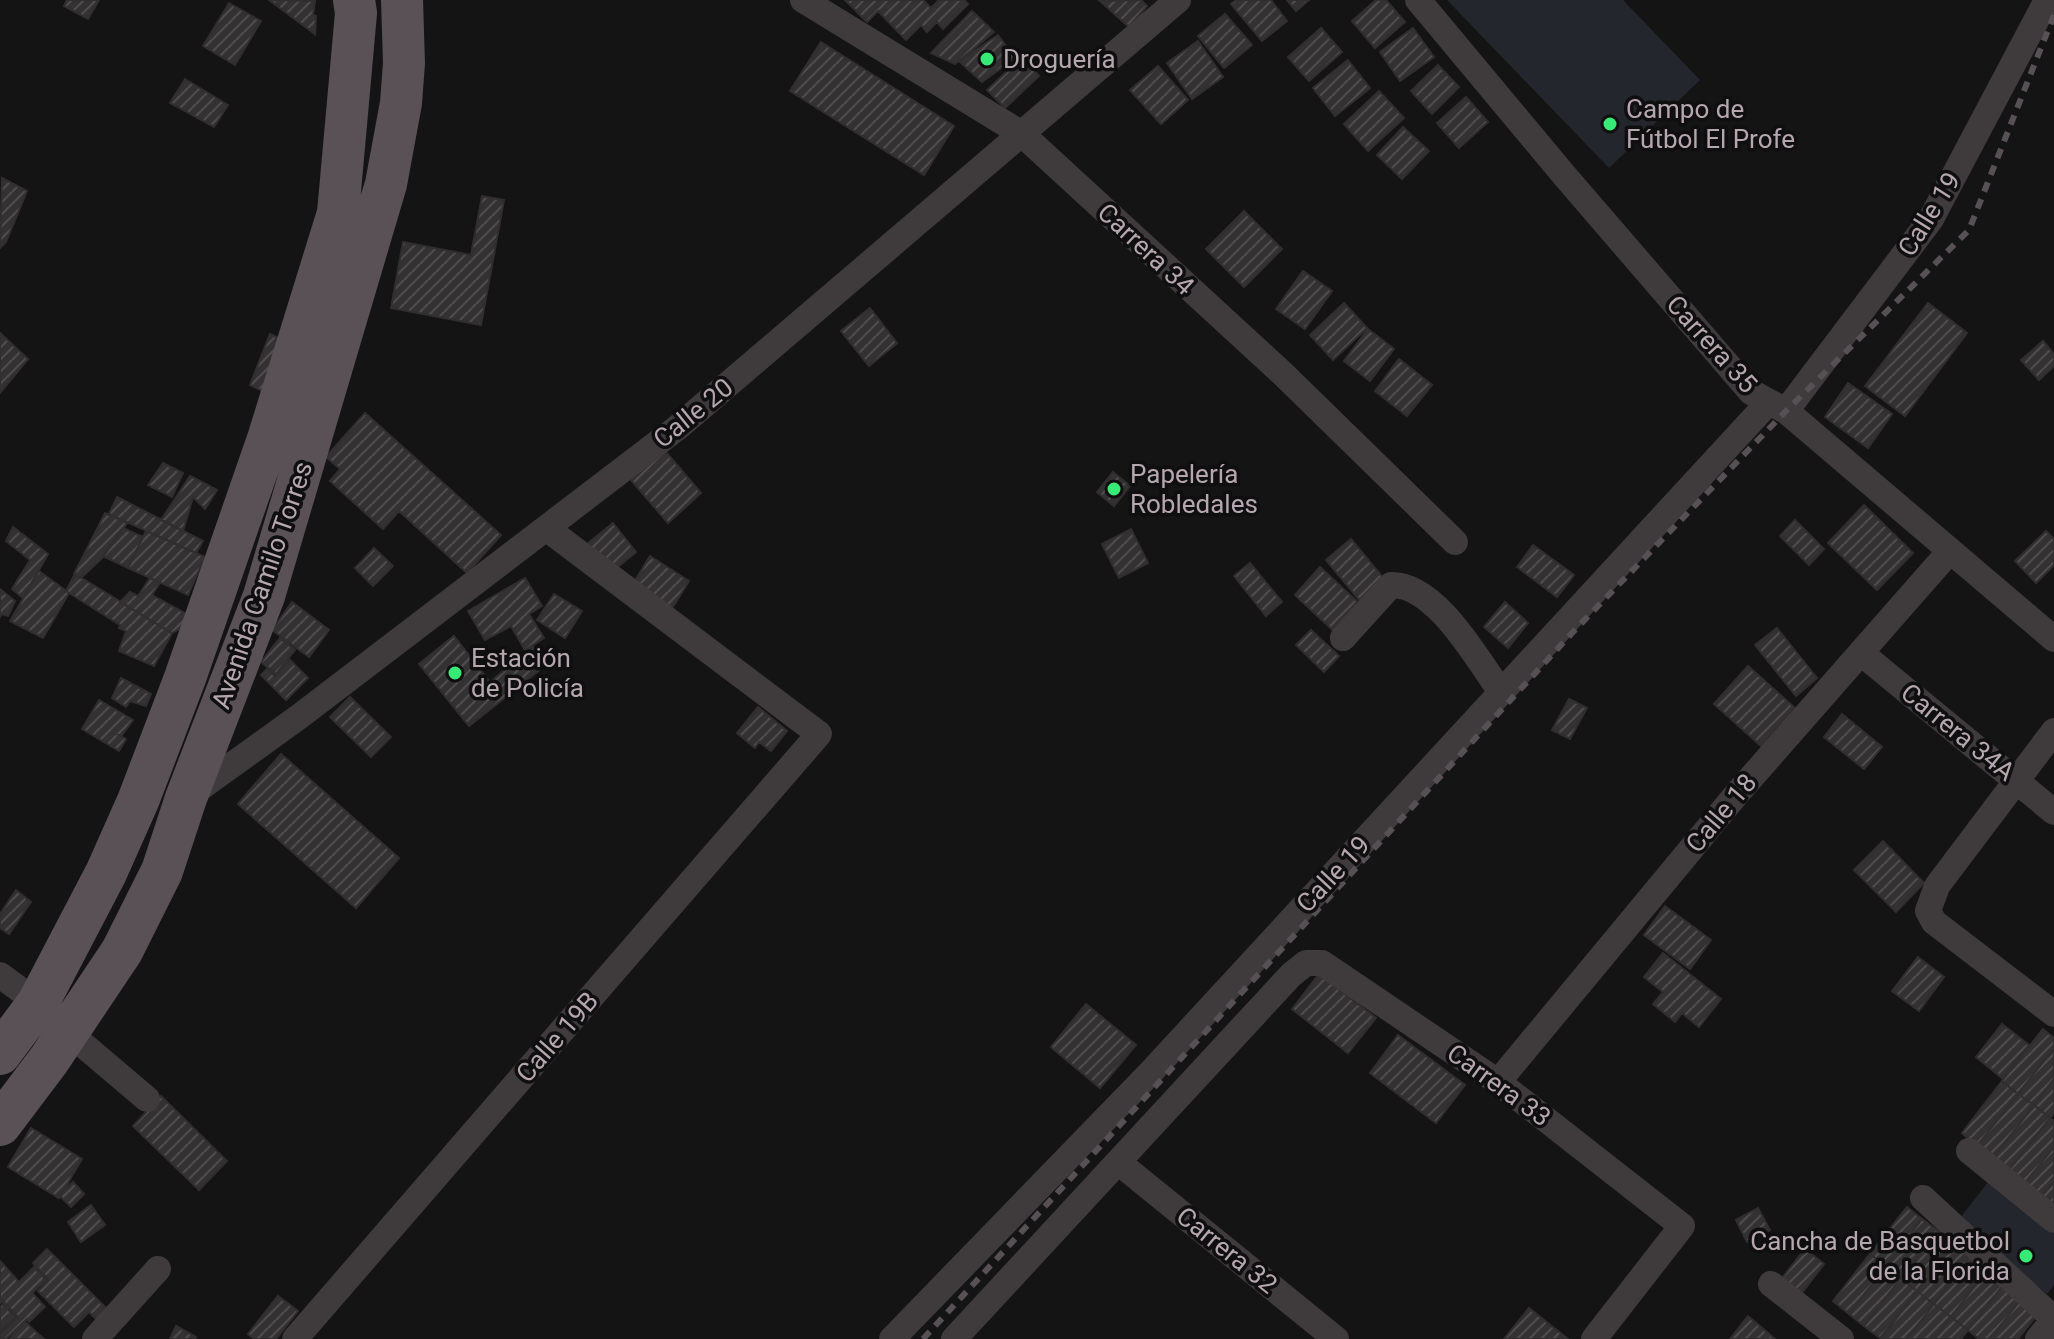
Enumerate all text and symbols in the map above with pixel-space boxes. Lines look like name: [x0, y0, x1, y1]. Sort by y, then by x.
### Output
place label: Droguería: [1003, 44, 1116, 74]
marker: Droguería: [978, 50, 996, 68]
place label: Campo de Fútbol El Profe: [1626, 94, 1795, 154]
marker: Campo de Fútbol El Profe: [1601, 115, 1619, 133]
street label: Calle 19: [1892, 167, 1966, 261]
street label: Carrera 34: [1092, 197, 1201, 301]
street label: Carrera 35: [1661, 289, 1763, 399]
street label: Calle 20: [647, 372, 739, 454]
street label: Avenida Camilo Torres: [206, 457, 318, 713]
place label: Papelería Robledales: [1130, 459, 1258, 519]
marker: Papelería Robledales: [1105, 480, 1123, 498]
place label: Estación de Policía: [471, 643, 584, 703]
marker: Estación de Policía: [446, 664, 464, 682]
street label: Carrera 34A: [1895, 677, 2021, 787]
street label: Calle 18: [1680, 768, 1762, 858]
street label: Calle 19: [1290, 830, 1376, 918]
street label: Calle 19B: [510, 986, 604, 1088]
street label: Carrera 33: [1441, 1037, 1557, 1133]
street label: Carrera 32: [1171, 1200, 1283, 1300]
place label: Cancha de Basquetbol de la Florida: [1750, 1226, 2010, 1286]
marker: Cancha de Basquetbol de la Florida: [2017, 1247, 2035, 1265]

